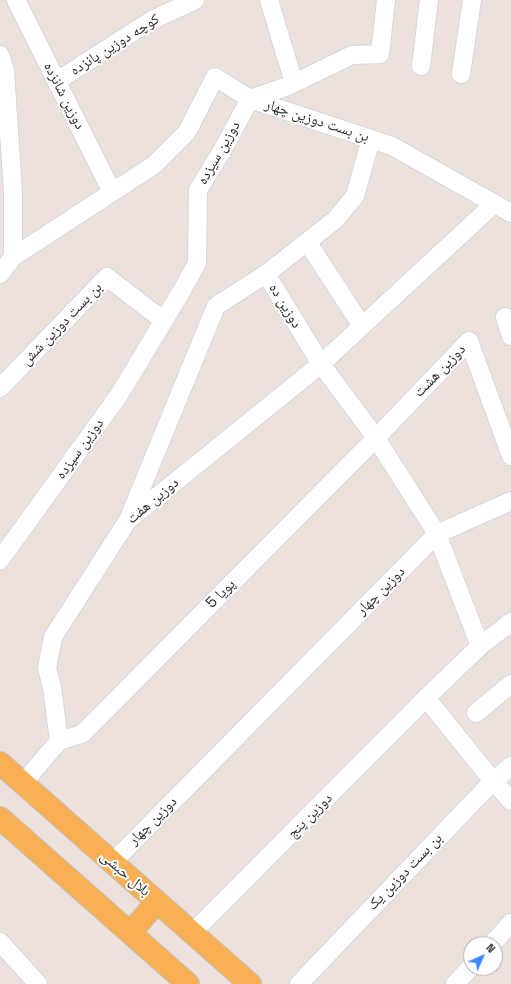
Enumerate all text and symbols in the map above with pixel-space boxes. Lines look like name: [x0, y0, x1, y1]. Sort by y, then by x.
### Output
street label: کوچه دوزین پانزده: [67, 10, 163, 80]
street label: دوزین شانزده: [39, 59, 89, 133]
street label: بن بست دوزین چهار: [263, 96, 371, 146]
street label: دوزین سیزده: [194, 118, 244, 188]
street label: بن بست دوزین شش: [18, 279, 106, 369]
street label: دوزین ده: [265, 280, 305, 332]
street label: دوزین هشت: [410, 341, 470, 401]
street label: دوزین سیزده: [52, 415, 108, 483]
street label: دوزین هفت: [123, 474, 183, 528]
street label: دوزین چهار: [353, 563, 409, 619]
street label: پویا 5: [203, 576, 239, 612]
street label: دوزین پنج: [284, 790, 336, 842]
street label: دوزین چهار: [125, 793, 181, 849]
street label: بن بست دوزین یک: [364, 830, 446, 914]
street label: بلال حبشی: [96, 847, 154, 901]
north arrow: [463, 936, 503, 976]
text: N: [483, 941, 498, 956]

